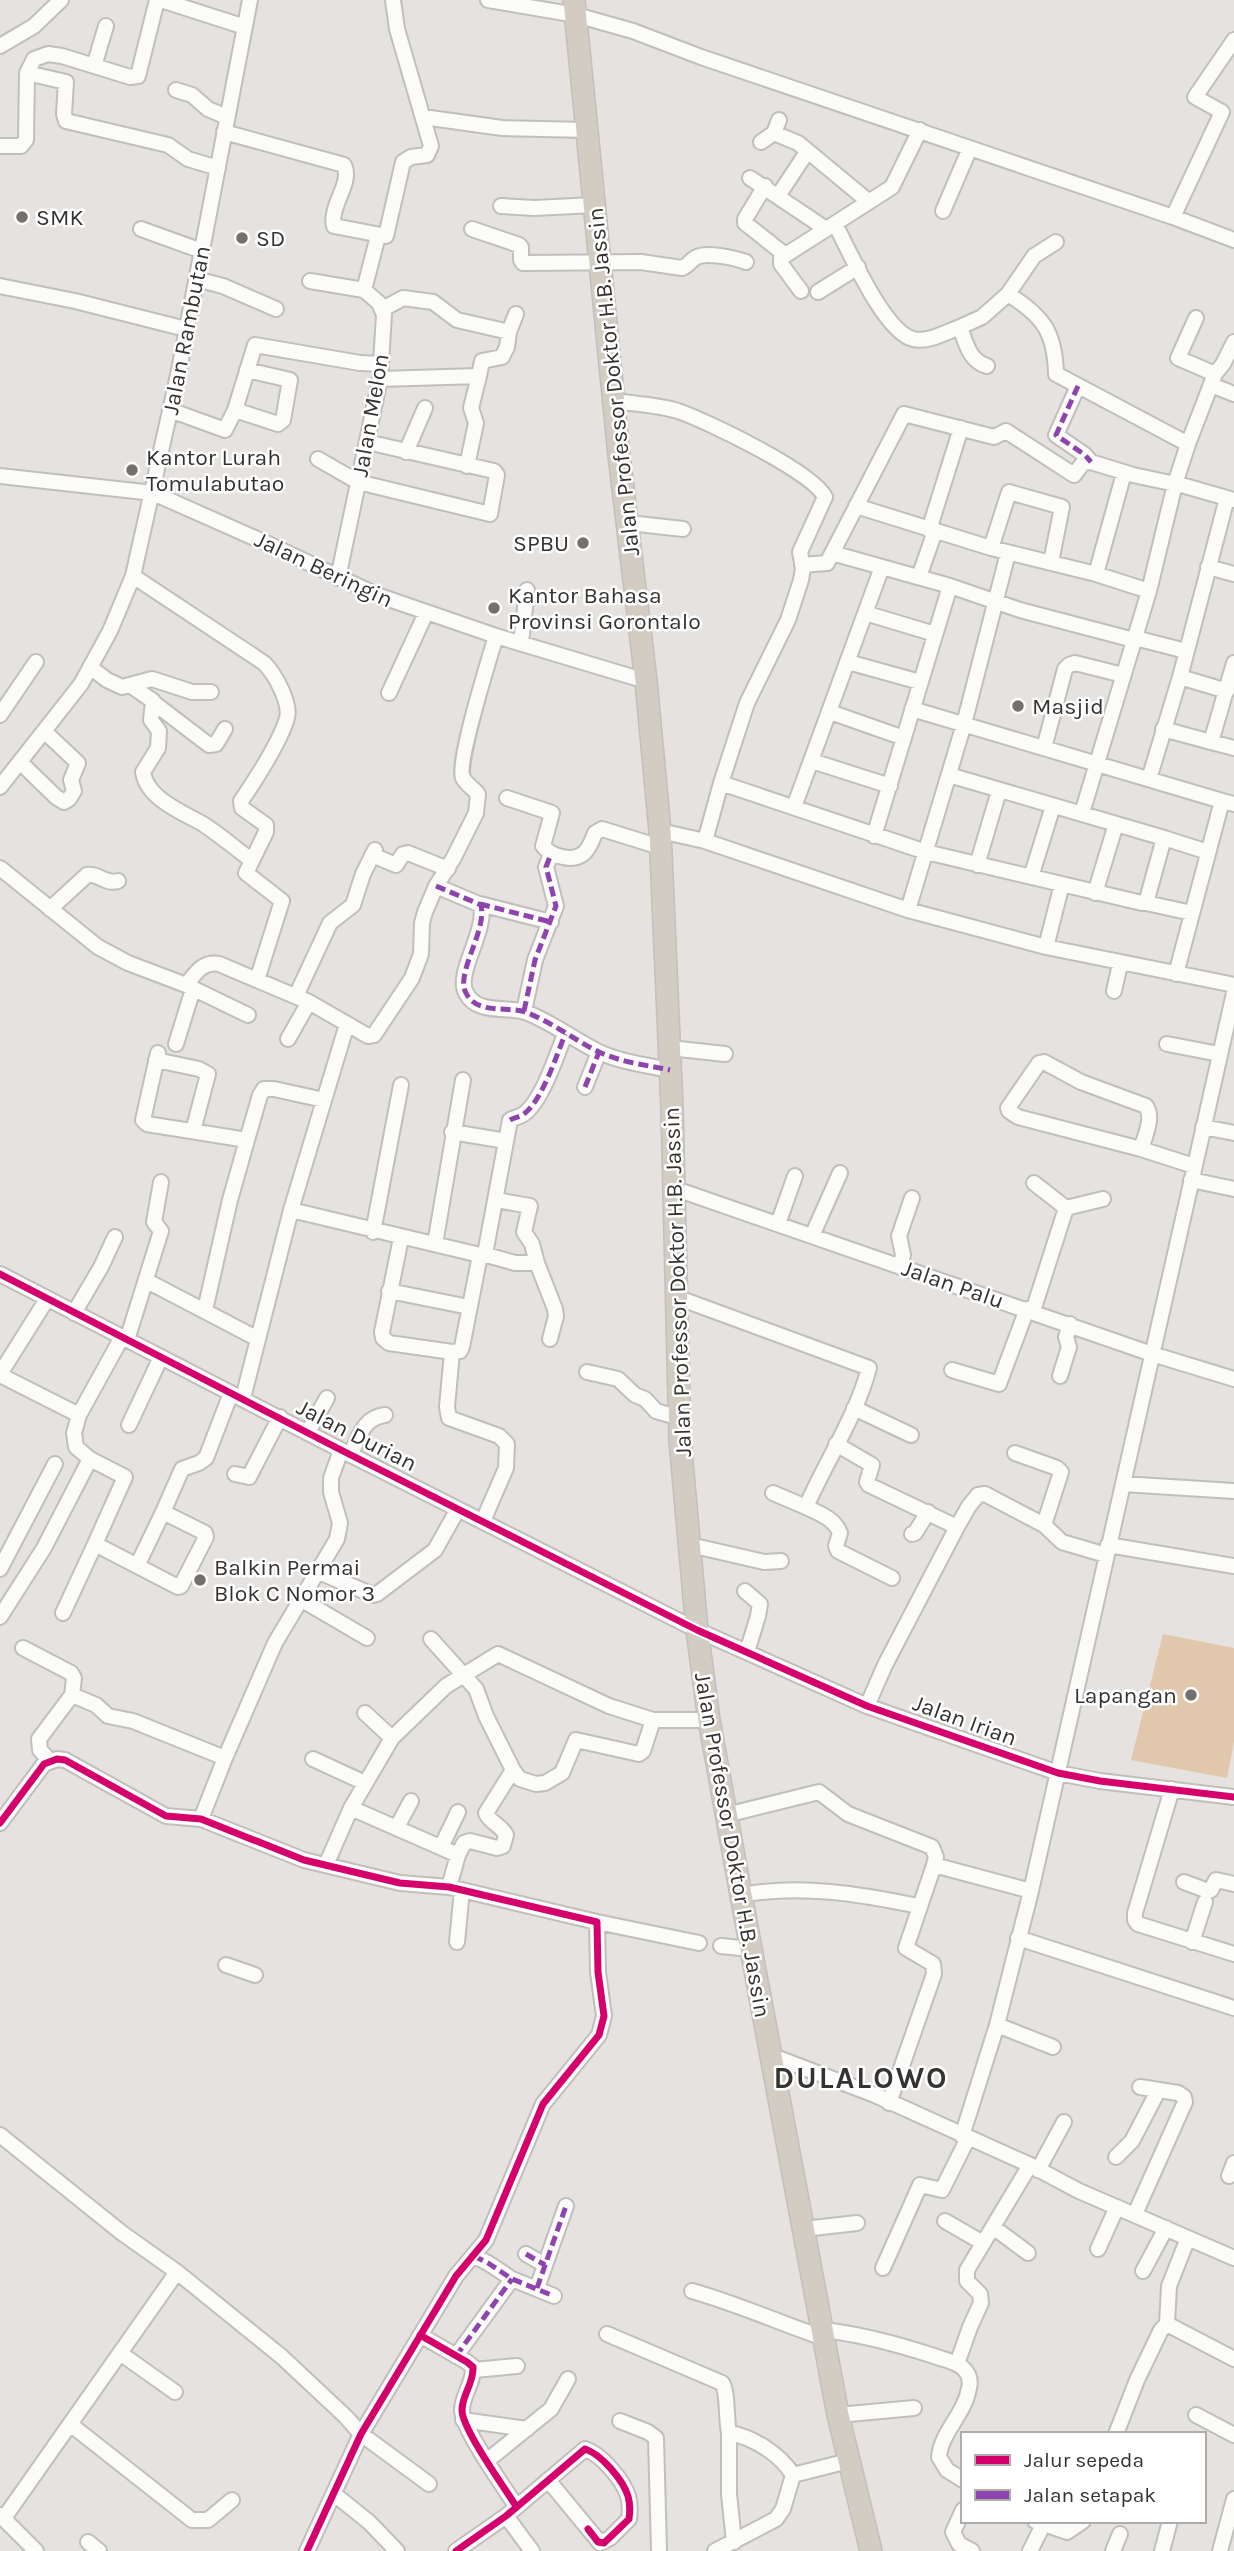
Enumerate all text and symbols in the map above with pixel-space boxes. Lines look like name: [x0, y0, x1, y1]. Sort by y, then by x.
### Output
place label: SMK: [36, 204, 83, 231]
street label: Jalan Professor Doktor H.B. Jassin: [582, 206, 645, 557]
marker: SMK: [14, 209, 30, 225]
place label: SD: [256, 225, 285, 252]
marker: SD: [234, 230, 250, 246]
street label: Jalan Rambutan: [157, 243, 216, 417]
street label: Jalan Melon: [346, 351, 395, 479]
place label: Kantor Lurah Tomulabutao: [146, 444, 284, 497]
marker: Kantor Lurah Tomulabutao: [124, 462, 140, 478]
street label: Jalan Beringin: [250, 526, 397, 613]
place label: SPBU: [513, 530, 569, 557]
marker: SPBU: [575, 535, 591, 551]
place label: Kantor Bahasa Provinsi Gorontalo: [508, 582, 701, 635]
marker: Kantor Bahasa Provinsi Gorontalo: [486, 600, 502, 616]
place label: Masjid: [1032, 693, 1104, 720]
marker: Masjid: [1010, 698, 1026, 714]
street label: Jalan Professor Doktor H.B. Jassin: [658, 1107, 697, 1457]
street label: Jalan Palu: [898, 1254, 1007, 1315]
street label: Jalan Durian: [292, 1394, 421, 1477]
place label: Balkin Permai Blok C Nomor 3: [214, 1554, 375, 1607]
marker: Balkin Permai Blok C Nomor 3: [192, 1572, 208, 1588]
street label: Jalan Professor Doktor H.B. Jassin: [689, 1670, 776, 2020]
place label: Lapangan: [1074, 1682, 1177, 1709]
marker: Lapangan: [1183, 1687, 1199, 1703]
street label: Jalan Irian: [909, 1689, 1020, 1752]
district label: DULALOWO: [773, 2060, 949, 2096]
legend: [961, 2432, 1206, 2523]
text: Jalur sepeda: [1024, 2448, 1144, 2472]
text: Jalan setapak: [1024, 2483, 1156, 2507]

